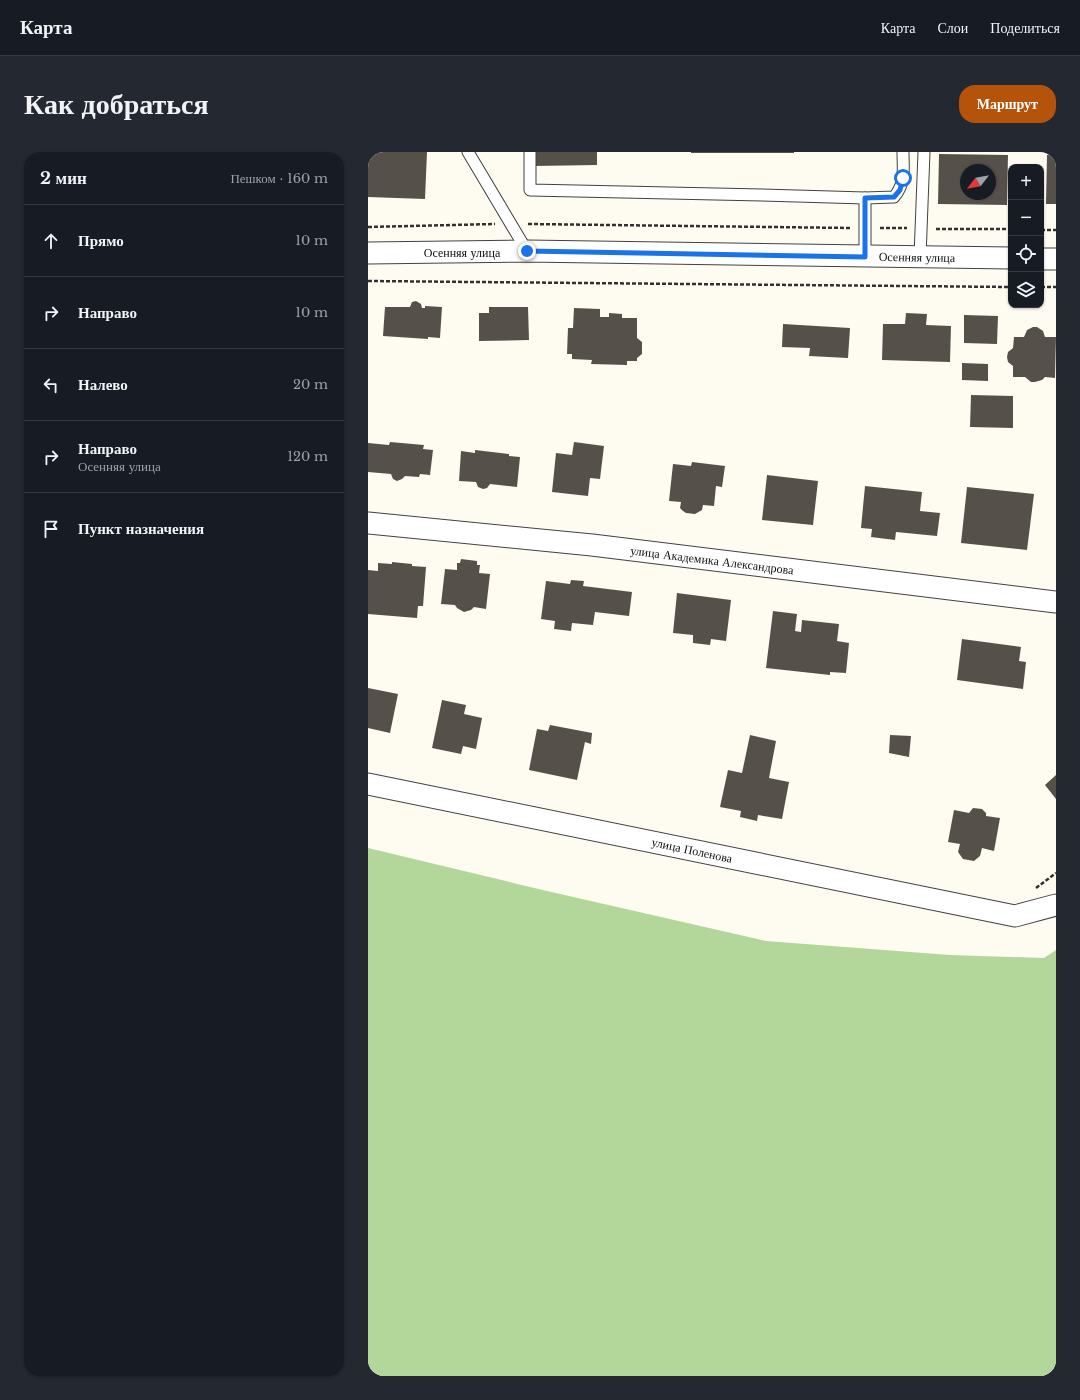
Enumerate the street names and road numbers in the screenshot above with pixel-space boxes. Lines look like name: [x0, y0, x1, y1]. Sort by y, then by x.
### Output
street label: Осенняя улица: [424, 245, 501, 260]
street label: Осенняя улица: [879, 249, 956, 265]
street label: улица Академика Александрова: [630, 543, 795, 578]
street label: улица Поленова: [650, 834, 734, 866]

